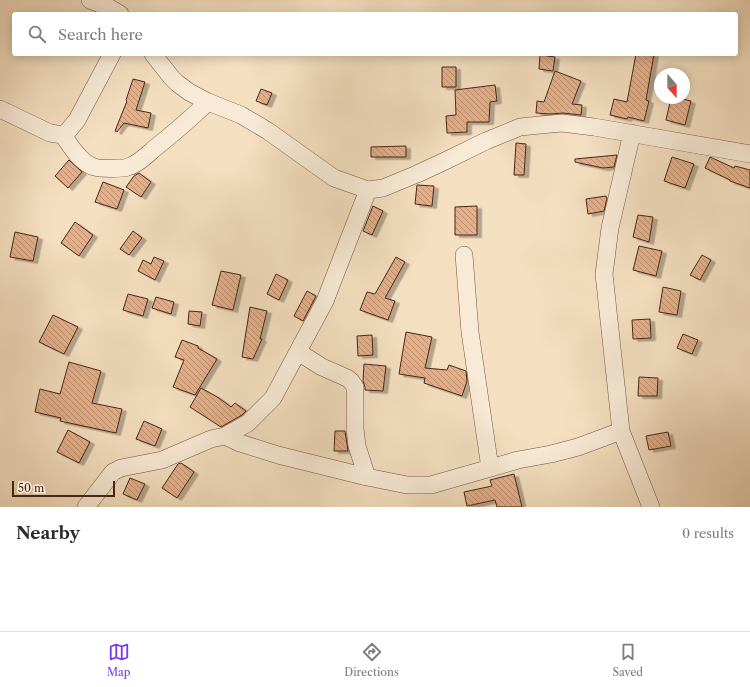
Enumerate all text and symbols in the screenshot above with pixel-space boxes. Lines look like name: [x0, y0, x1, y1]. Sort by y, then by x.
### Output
search box: [12, 12, 738, 56]
icon: search: [26, 23, 48, 45]
text: Search here: [58, 25, 143, 44]
north arrow: [654, 68, 690, 104]
scale bar: [12, 479, 115, 498]
text: 50 m: [18, 481, 44, 495]
text: Nearby: [16, 523, 80, 543]
text: 0 results: [682, 525, 734, 541]
tab: Map: [107, 641, 131, 679]
tab: Directions: [344, 641, 399, 679]
tab: Saved: [613, 641, 643, 679]

